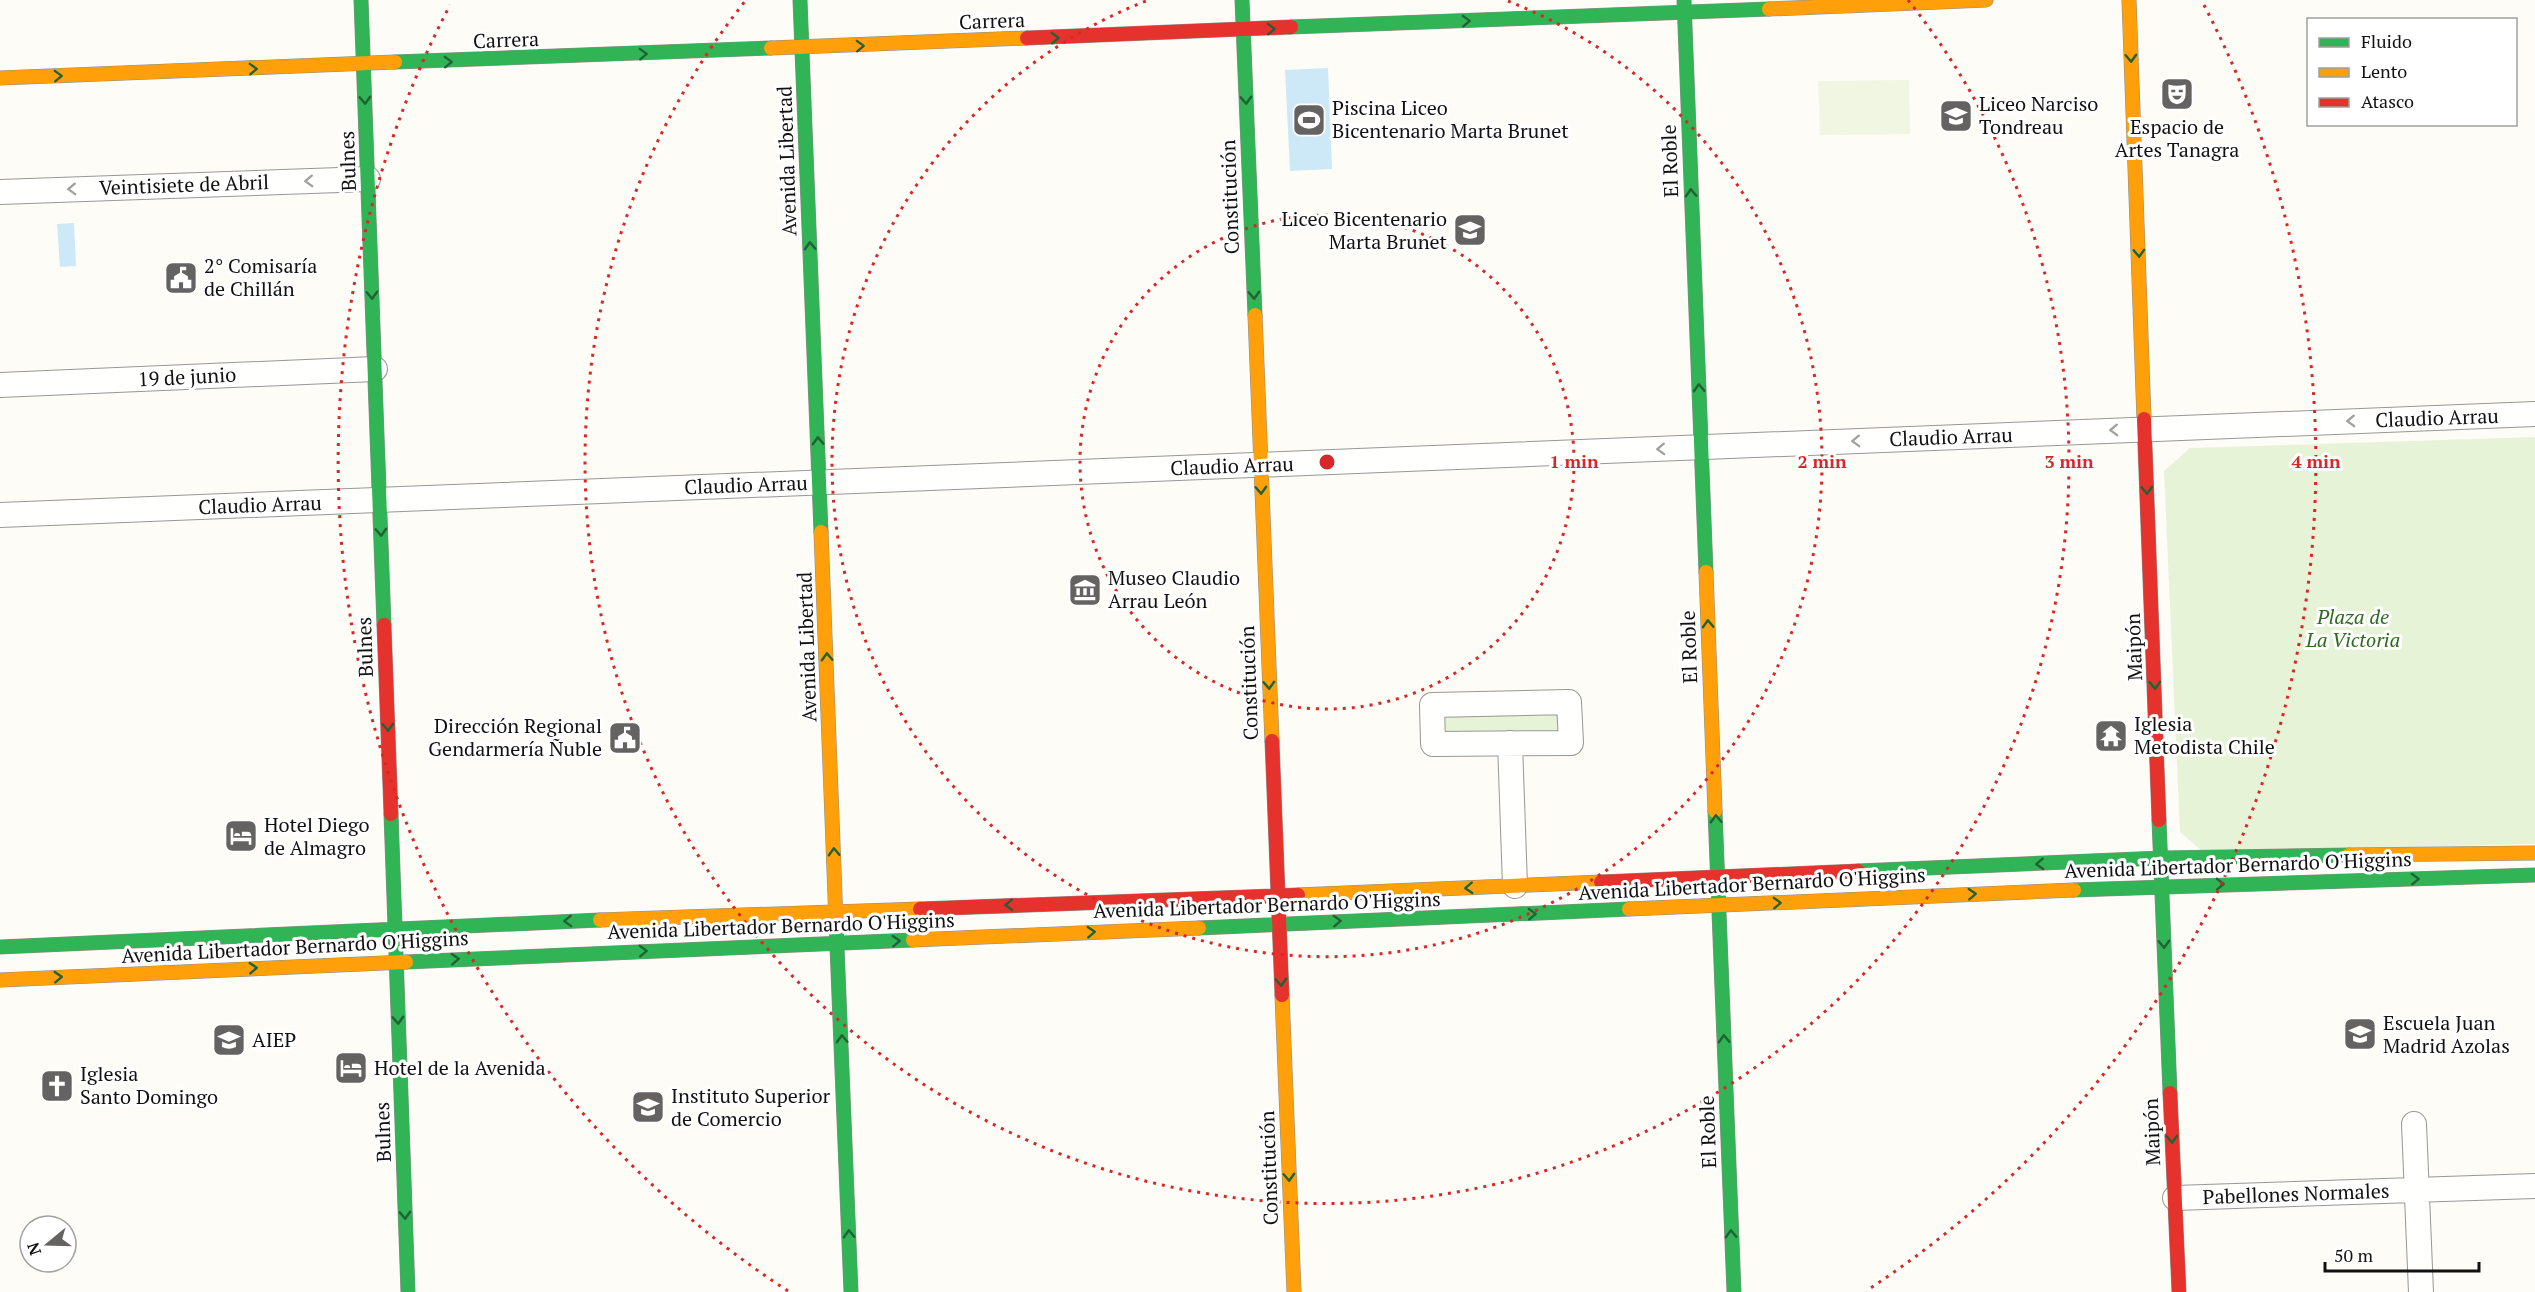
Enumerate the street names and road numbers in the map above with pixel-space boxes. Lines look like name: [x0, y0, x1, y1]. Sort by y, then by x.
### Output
street label: Carrera: [958, 6, 1026, 35]
street label: Carrera: [472, 25, 540, 54]
street label: Avenida Libertad: [770, 85, 803, 237]
street label: El Roble: [1655, 124, 1684, 198]
street label: Bulnes: [333, 130, 362, 192]
street label: Constitución: [1214, 139, 1245, 255]
street label: Veintisiete de Abril: [98, 168, 270, 201]
street label: 19 de junio: [137, 360, 237, 393]
street label: Claudio Arrau: [2375, 402, 2499, 433]
street label: Claudio Arrau: [1889, 421, 2013, 452]
street label: Claudio Arrau: [1170, 450, 1294, 481]
street label: Claudio Arrau: [684, 469, 808, 500]
street label: Claudio Arrau: [198, 489, 322, 520]
street label: Avenida Libertad: [790, 571, 823, 723]
street label: El Roble: [1674, 610, 1703, 684]
street label: Maipón: [2119, 613, 2148, 681]
street label: Bulnes: [350, 616, 379, 678]
street label: Constitución: [1233, 625, 1264, 741]
street label: Avenida Libertador Bernardo O'Higgins: [2064, 845, 2412, 884]
street label: Avenida Libertador Bernardo O'Higgins: [1578, 861, 1926, 906]
street label: Avenida Libertador Bernardo O'Higgins: [1093, 885, 1441, 924]
street label: Avenida Libertador Bernardo O'Higgins: [607, 906, 955, 945]
street label: Avenida Libertador Bernardo O'Higgins: [121, 924, 469, 969]
street label: El Roble: [1693, 1095, 1722, 1169]
street label: Maipón: [2137, 1098, 2166, 1166]
street label: Bulnes: [368, 1101, 397, 1163]
street label: Constitución: [1253, 1110, 1284, 1226]
street label: Pabellones Normales: [2202, 1177, 2390, 1210]

